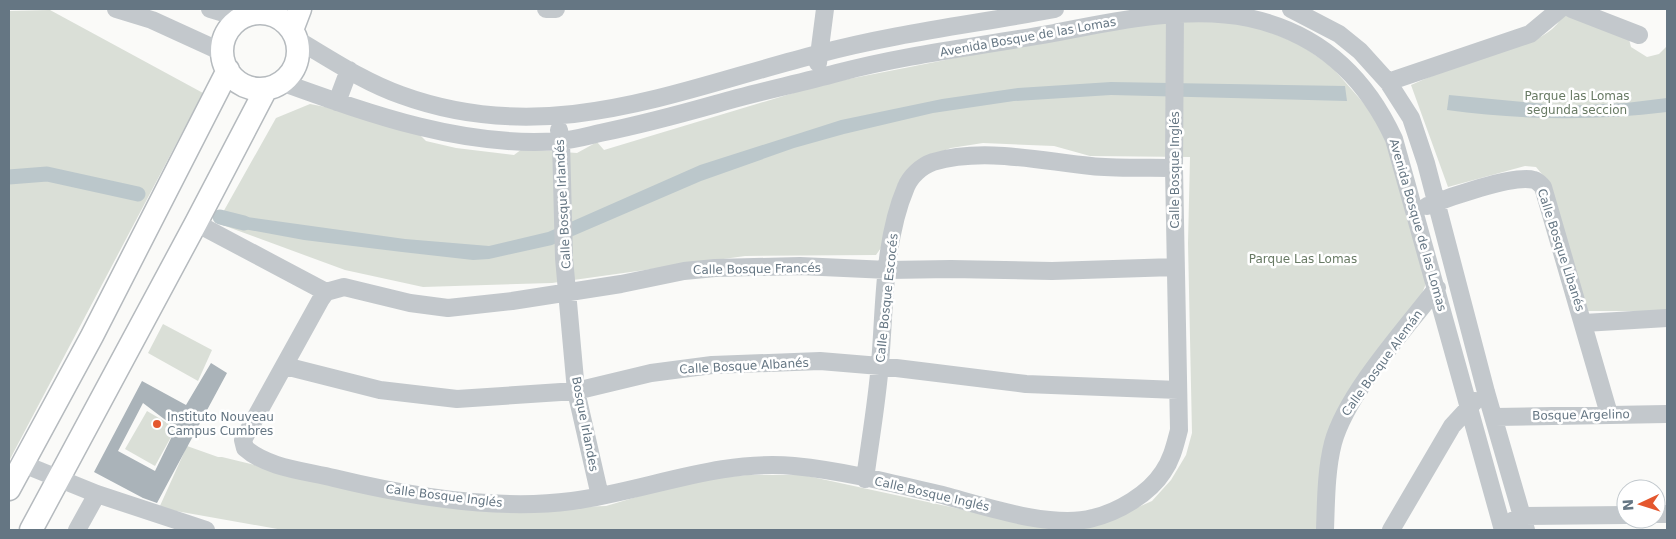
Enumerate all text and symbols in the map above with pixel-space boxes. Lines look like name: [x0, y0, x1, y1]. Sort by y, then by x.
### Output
street label: Avenida Bosque de las Lomas: [939, 15, 1117, 59]
park label: Parque las Lomas segunda seccion: [1524, 89, 1630, 117]
street label: Calle Bosque Inglés: [1168, 111, 1182, 229]
street label: Avenida Bosque de las Lomas: [1387, 137, 1449, 313]
street label: Calle Bosque Irlandés: [553, 139, 573, 269]
street label: Calle Bosque Libanés: [1535, 187, 1587, 313]
street label: Calle Bosque Escocés: [873, 233, 901, 363]
park label: Parque Las Lomas: [1249, 252, 1357, 266]
street label: Calle Bosque Francés: [693, 261, 821, 277]
street label: Calle Bosque Alemán: [1339, 307, 1425, 419]
street label: Calle Bosque Albanés: [679, 356, 809, 376]
street label: Bosque Irlandes: [569, 375, 601, 473]
street label: Bosque Argelino: [1532, 407, 1630, 423]
place label: Instituto Nouveau Campus Cumbres: [167, 410, 274, 438]
marker: Instituto Nouveau Campus Cumbres: [151, 418, 163, 430]
street label: Calle Bosque Inglés: [873, 474, 991, 514]
north arrow: [1616, 479, 1666, 529]
street label: Calle Bosque Inglés: [385, 482, 503, 510]
text: N: [1620, 499, 1636, 511]

